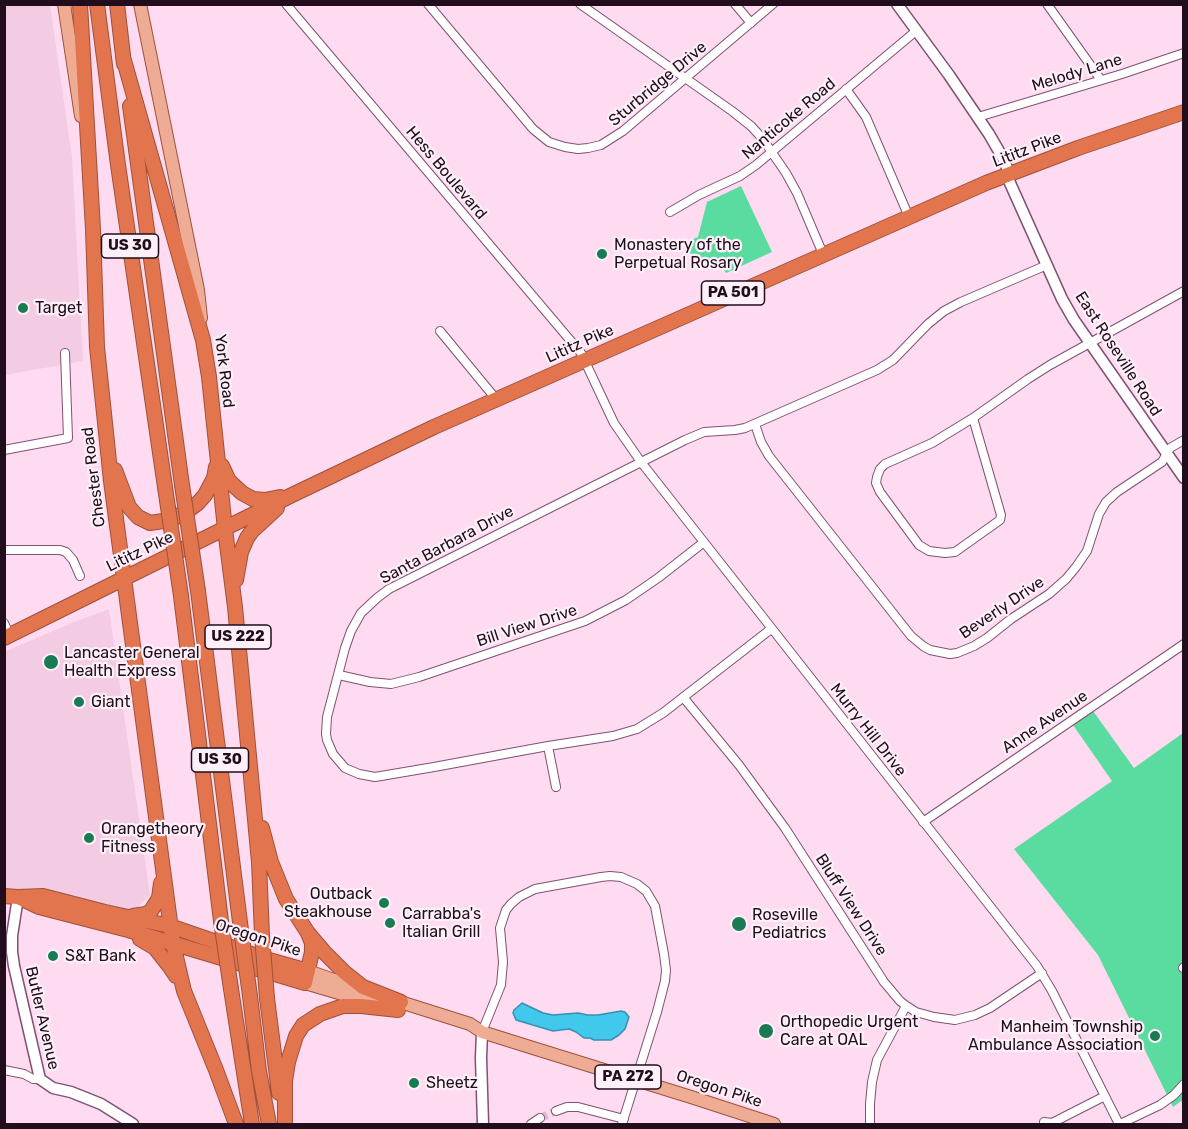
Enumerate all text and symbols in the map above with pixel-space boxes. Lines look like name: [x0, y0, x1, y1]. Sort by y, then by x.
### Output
street label: Sturbridge Drive: [605, 37, 711, 131]
street label: Melody Lane: [1029, 50, 1125, 96]
street label: Nanticoke Road: [738, 74, 840, 164]
street label: Hess Boulevard: [402, 123, 490, 223]
street label: Lititz Pike: [990, 128, 1064, 172]
road number: US 30: [102, 234, 158, 258]
place label: Monastery of the Perpetual Rosary: [614, 235, 742, 273]
marker: Monastery of the Perpetual Rosary: [595, 247, 609, 261]
road number: PA 501: [702, 281, 764, 305]
street label: East Roseville Road: [1071, 288, 1165, 420]
place label: Target: [35, 298, 82, 318]
marker: Target: [16, 301, 30, 315]
street label: Lititz Pike: [543, 321, 617, 367]
street label: York Road: [210, 333, 238, 409]
street label: Chester Road: [78, 426, 110, 528]
street label: Santa Barbara Drive: [377, 502, 517, 588]
street label: Lititz Pike: [103, 528, 177, 576]
street label: Beverly Drive: [956, 573, 1048, 643]
street label: Bill View Drive: [474, 601, 580, 651]
road number: US 222: [205, 625, 271, 649]
place label: Lancaster General Health Express: [64, 643, 200, 681]
marker: Lancaster General Health Express: [42, 653, 60, 671]
street label: Murry Hill Drive: [826, 680, 910, 780]
street label: Anne Avenue: [999, 686, 1091, 758]
place label: Giant: [91, 692, 130, 712]
marker: Giant: [72, 695, 86, 709]
road number: US 30: [192, 748, 248, 772]
place label: Orangetheory Fitness: [101, 819, 204, 857]
marker: Orangetheory Fitness: [82, 831, 96, 845]
street label: Bluff View Drive: [811, 851, 891, 959]
place label: Outback Steakhouse: [284, 884, 372, 922]
marker: Outback Steakhouse: [377, 896, 391, 910]
place label: Carrabba's Italian Grill: [402, 904, 481, 942]
place label: Roseville Pediatrics: [752, 905, 826, 943]
street label: Oregon Pike: [213, 915, 303, 961]
marker: Roseville Pediatrics: [730, 915, 748, 933]
marker: Carrabba's Italian Grill: [383, 916, 397, 930]
place label: S&T Bank: [65, 946, 136, 966]
marker: S&T Bank: [46, 949, 60, 963]
street label: Butler Avenue: [21, 964, 63, 1072]
place label: Orthopedic Urgent Care at OAL: [780, 1012, 918, 1050]
place label: Manheim Township Ambulance Association: [968, 1017, 1143, 1055]
marker: Orthopedic Urgent Care at OAL: [757, 1022, 775, 1040]
marker: Manheim Township Ambulance Association: [1148, 1029, 1162, 1043]
road number: PA 272: [595, 1065, 661, 1089]
street label: Oregon Pike: [674, 1066, 764, 1112]
place label: Sheetz: [426, 1073, 478, 1093]
marker: Sheetz: [407, 1076, 421, 1090]

